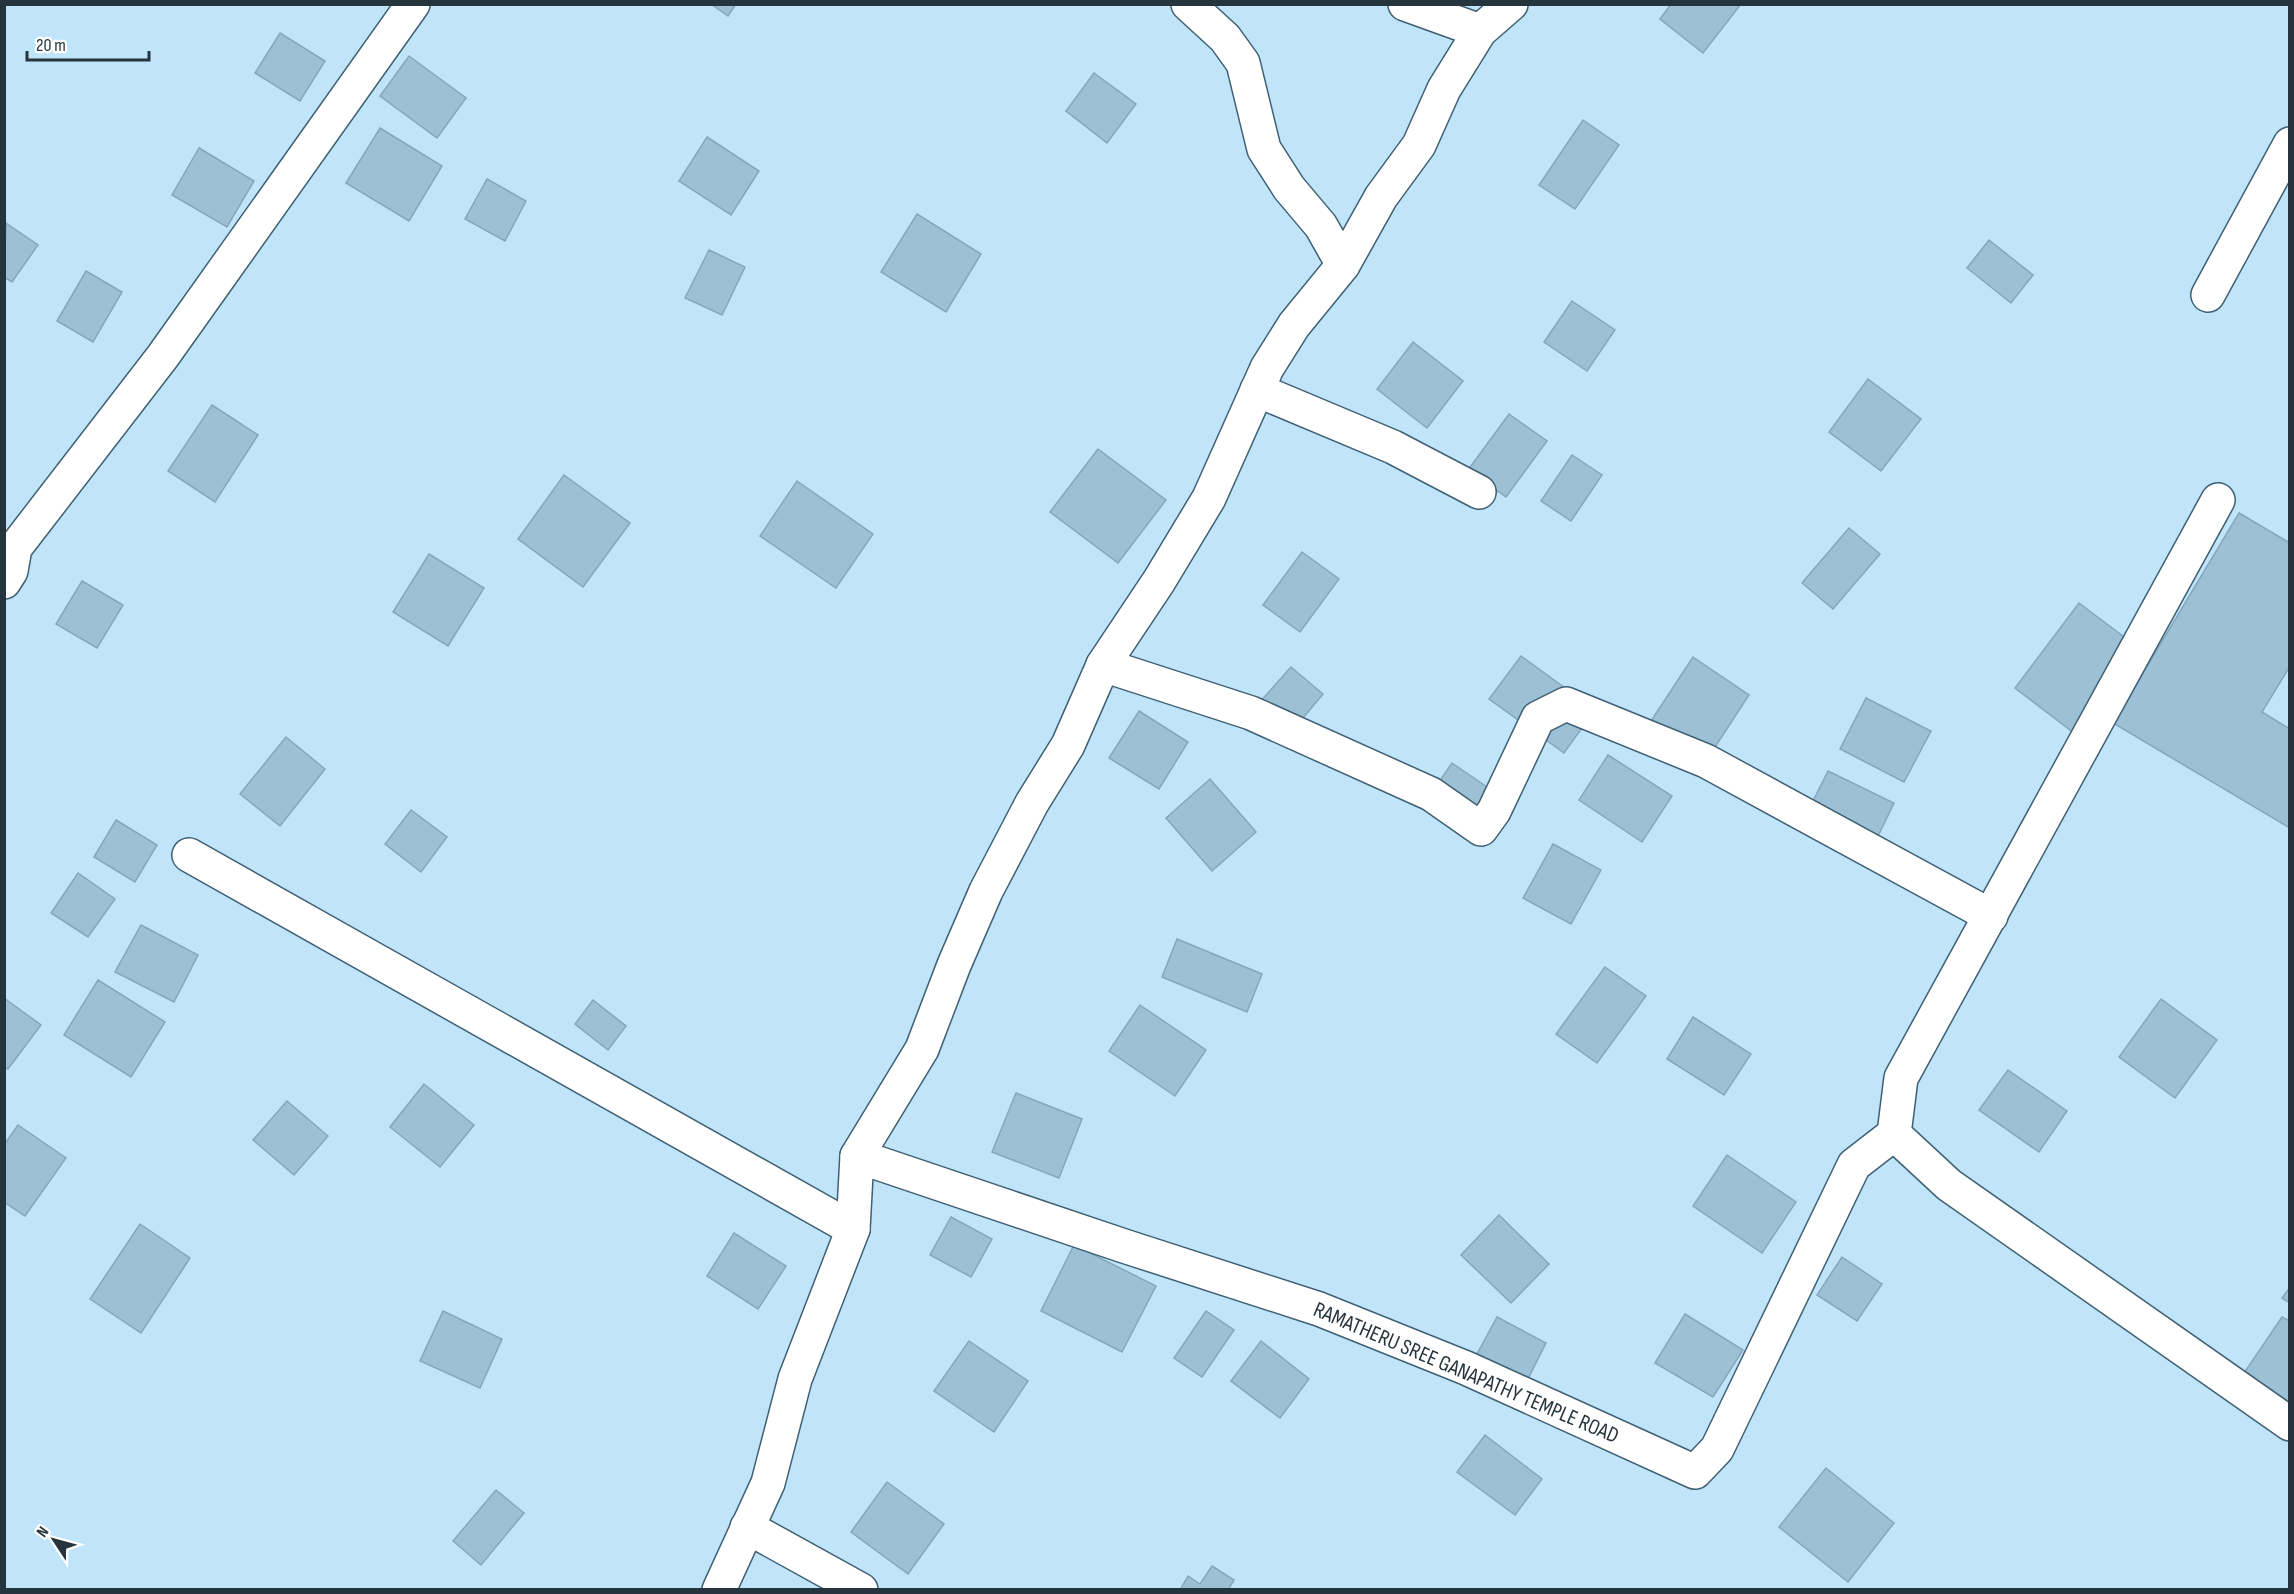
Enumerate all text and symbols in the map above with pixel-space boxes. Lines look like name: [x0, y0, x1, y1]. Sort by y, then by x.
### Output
scale bar: [27, 24, 148, 62]
text: 20 m: [36, 35, 66, 56]
street label: RAMATHERU SREE GANAPATHY TEMPLE ROAD: [1309, 1296, 1623, 1450]
north arrow: [24, 1510, 84, 1570]
text: N: [33, 1523, 53, 1541]

